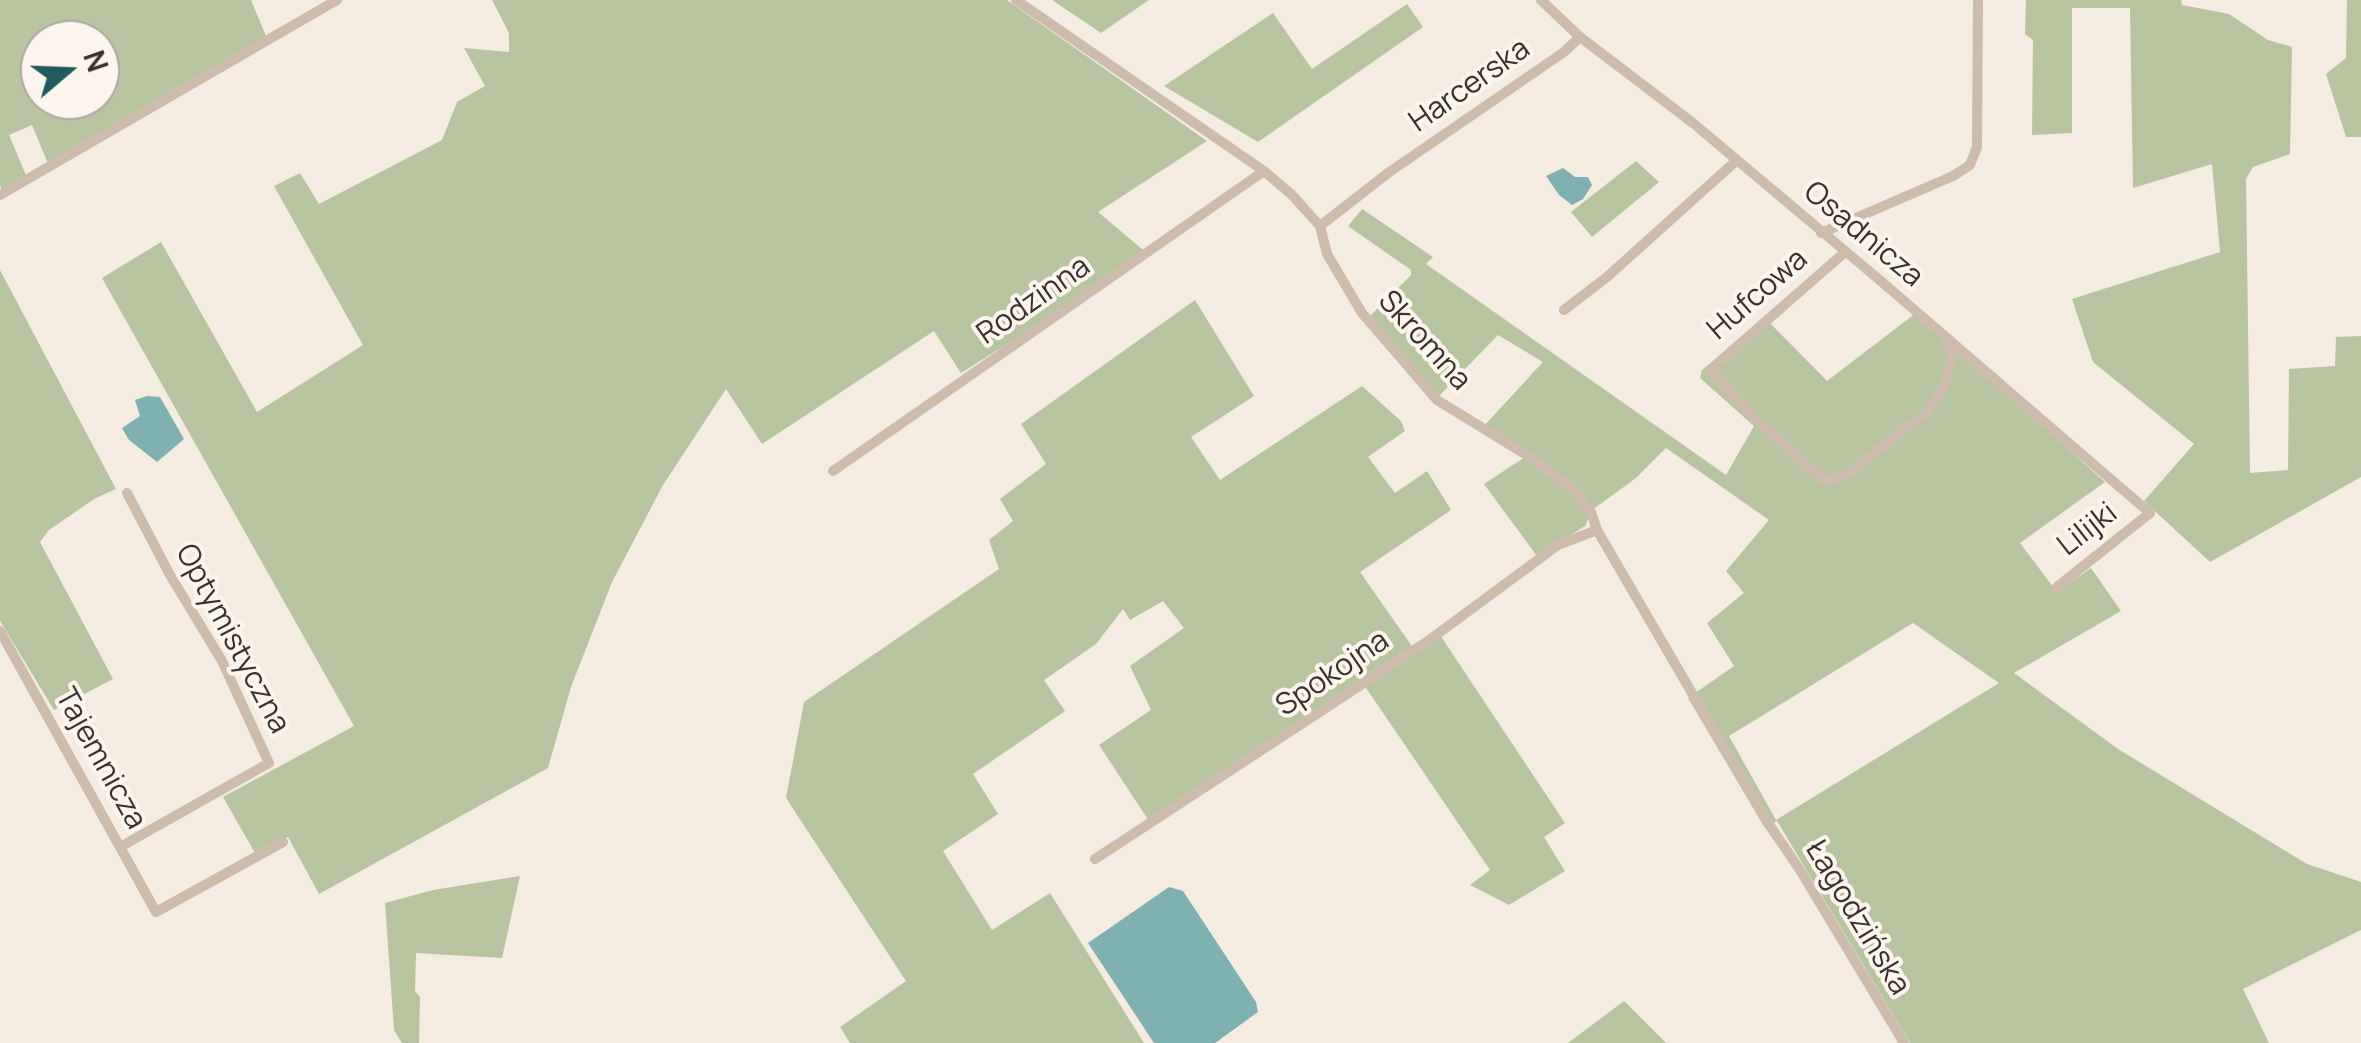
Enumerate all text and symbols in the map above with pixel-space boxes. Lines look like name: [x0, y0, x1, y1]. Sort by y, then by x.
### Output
north arrow: [20, 20, 120, 120]
street label: Harcerska: [1403, 31, 1537, 141]
text: N: [75, 45, 118, 77]
street label: Osadnicza: [1796, 175, 1930, 295]
street label: Hufcowa: [1701, 242, 1815, 348]
street label: Rodzinna: [971, 249, 1097, 353]
street label: Skromna: [1370, 284, 1478, 398]
street label: Lilijki: [2051, 496, 2125, 564]
street label: Optymistyczna: [167, 538, 297, 740]
street label: Spokojna: [1270, 623, 1396, 725]
street label: Tajemnicza: [47, 682, 153, 836]
street label: Łagodzińska: [1797, 834, 1917, 1002]

